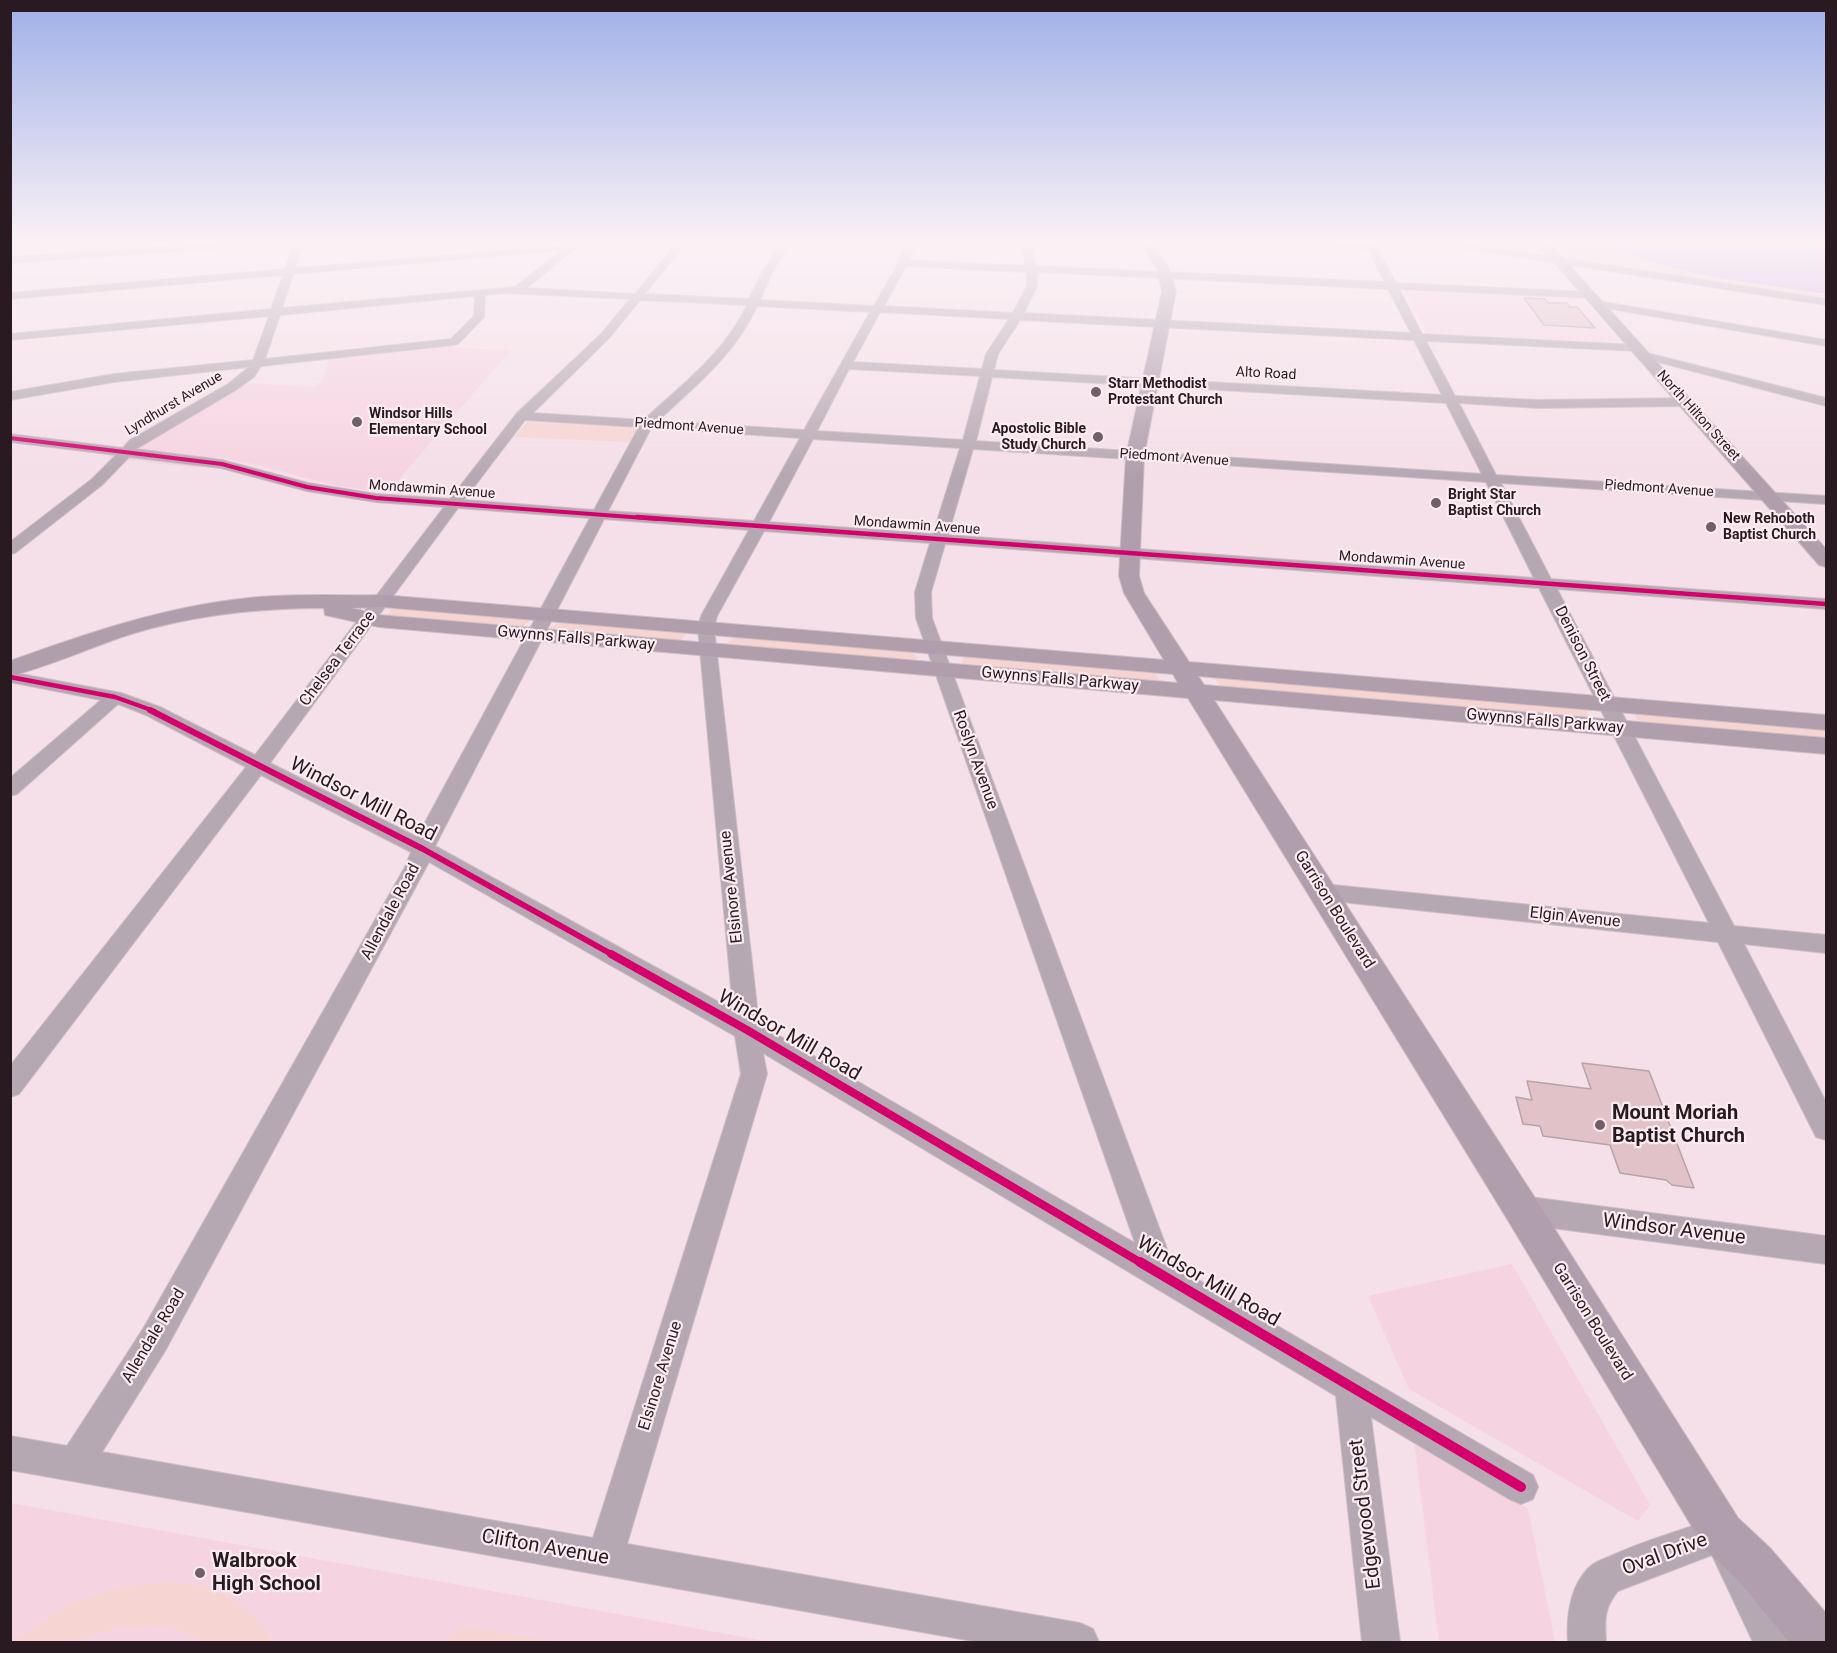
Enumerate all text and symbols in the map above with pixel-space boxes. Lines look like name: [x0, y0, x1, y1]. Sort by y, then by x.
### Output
street label: Alto Road: [1235, 364, 1297, 384]
street label: North Hilton Street: [1653, 367, 1743, 465]
street label: Lyndhurst Avenue: [122, 368, 226, 440]
place label: Starr Methodist Protestant Church: [1108, 376, 1223, 408]
marker: Starr Methodist Protestant Church: [1089, 385, 1103, 399]
place label: Windsor Hills Elementary School: [369, 406, 487, 438]
marker: Windsor Hills Elementary School: [350, 415, 364, 429]
street label: Piedmont Avenue: [634, 415, 744, 439]
place label: Apostolic Bible Study Church: [991, 421, 1086, 454]
marker: Apostolic Bible Study Church: [1091, 430, 1105, 444]
street label: Piedmont Avenue: [1119, 446, 1229, 470]
street label: Mondawmin Avenue: [368, 477, 496, 503]
street label: Piedmont Avenue: [1604, 477, 1714, 501]
place label: Bright Star Baptist Church: [1448, 487, 1541, 520]
marker: Bright Star Baptist Church: [1429, 496, 1443, 510]
place label: New Rehoboth Baptist Church: [1723, 511, 1816, 544]
street label: Mondawmin Avenue: [853, 513, 981, 539]
marker: New Rehoboth Baptist Church: [1704, 520, 1718, 534]
street label: Mondawmin Avenue: [1338, 548, 1466, 574]
street label: Denison Street: [1550, 603, 1614, 705]
street label: Chelsea Terrace: [296, 608, 380, 710]
street label: Gwynns Falls Parkway: [496, 623, 656, 655]
street label: Gwynns Falls Parkway: [980, 664, 1140, 696]
street label: Gwynns Falls Parkway: [1465, 706, 1625, 738]
street label: Roslyn Avenue: [948, 708, 1002, 812]
street label: Windsor Mill Road: [286, 753, 440, 847]
street label: Elsinore Avenue: [717, 830, 747, 944]
street label: Garrison Boulevard: [1290, 848, 1378, 972]
street label: Allendale Road: [358, 861, 424, 963]
street label: Elgin Avenue: [1529, 904, 1621, 932]
street label: Windsor Mill Road: [713, 985, 865, 1087]
place label: Mount Moriah Baptist Church: [1612, 1102, 1745, 1149]
marker: Mount Moriah Baptist Church: [1593, 1118, 1607, 1132]
street label: Windsor Avenue: [1601, 1209, 1747, 1251]
street label: Windsor Mill Road: [1132, 1231, 1284, 1333]
street label: Garrison Boulevard: [1548, 1260, 1636, 1384]
street label: Allendale Road: [118, 1285, 190, 1387]
street label: Elsinore Avenue: [635, 1319, 687, 1433]
street label: Edgewood Street: [1345, 1438, 1387, 1590]
street label: Clifton Avenue: [479, 1525, 611, 1571]
street label: Oval Drive: [1619, 1529, 1711, 1581]
place label: Walbrook High School: [212, 1550, 321, 1597]
marker: Walbrook High School: [193, 1566, 207, 1580]

